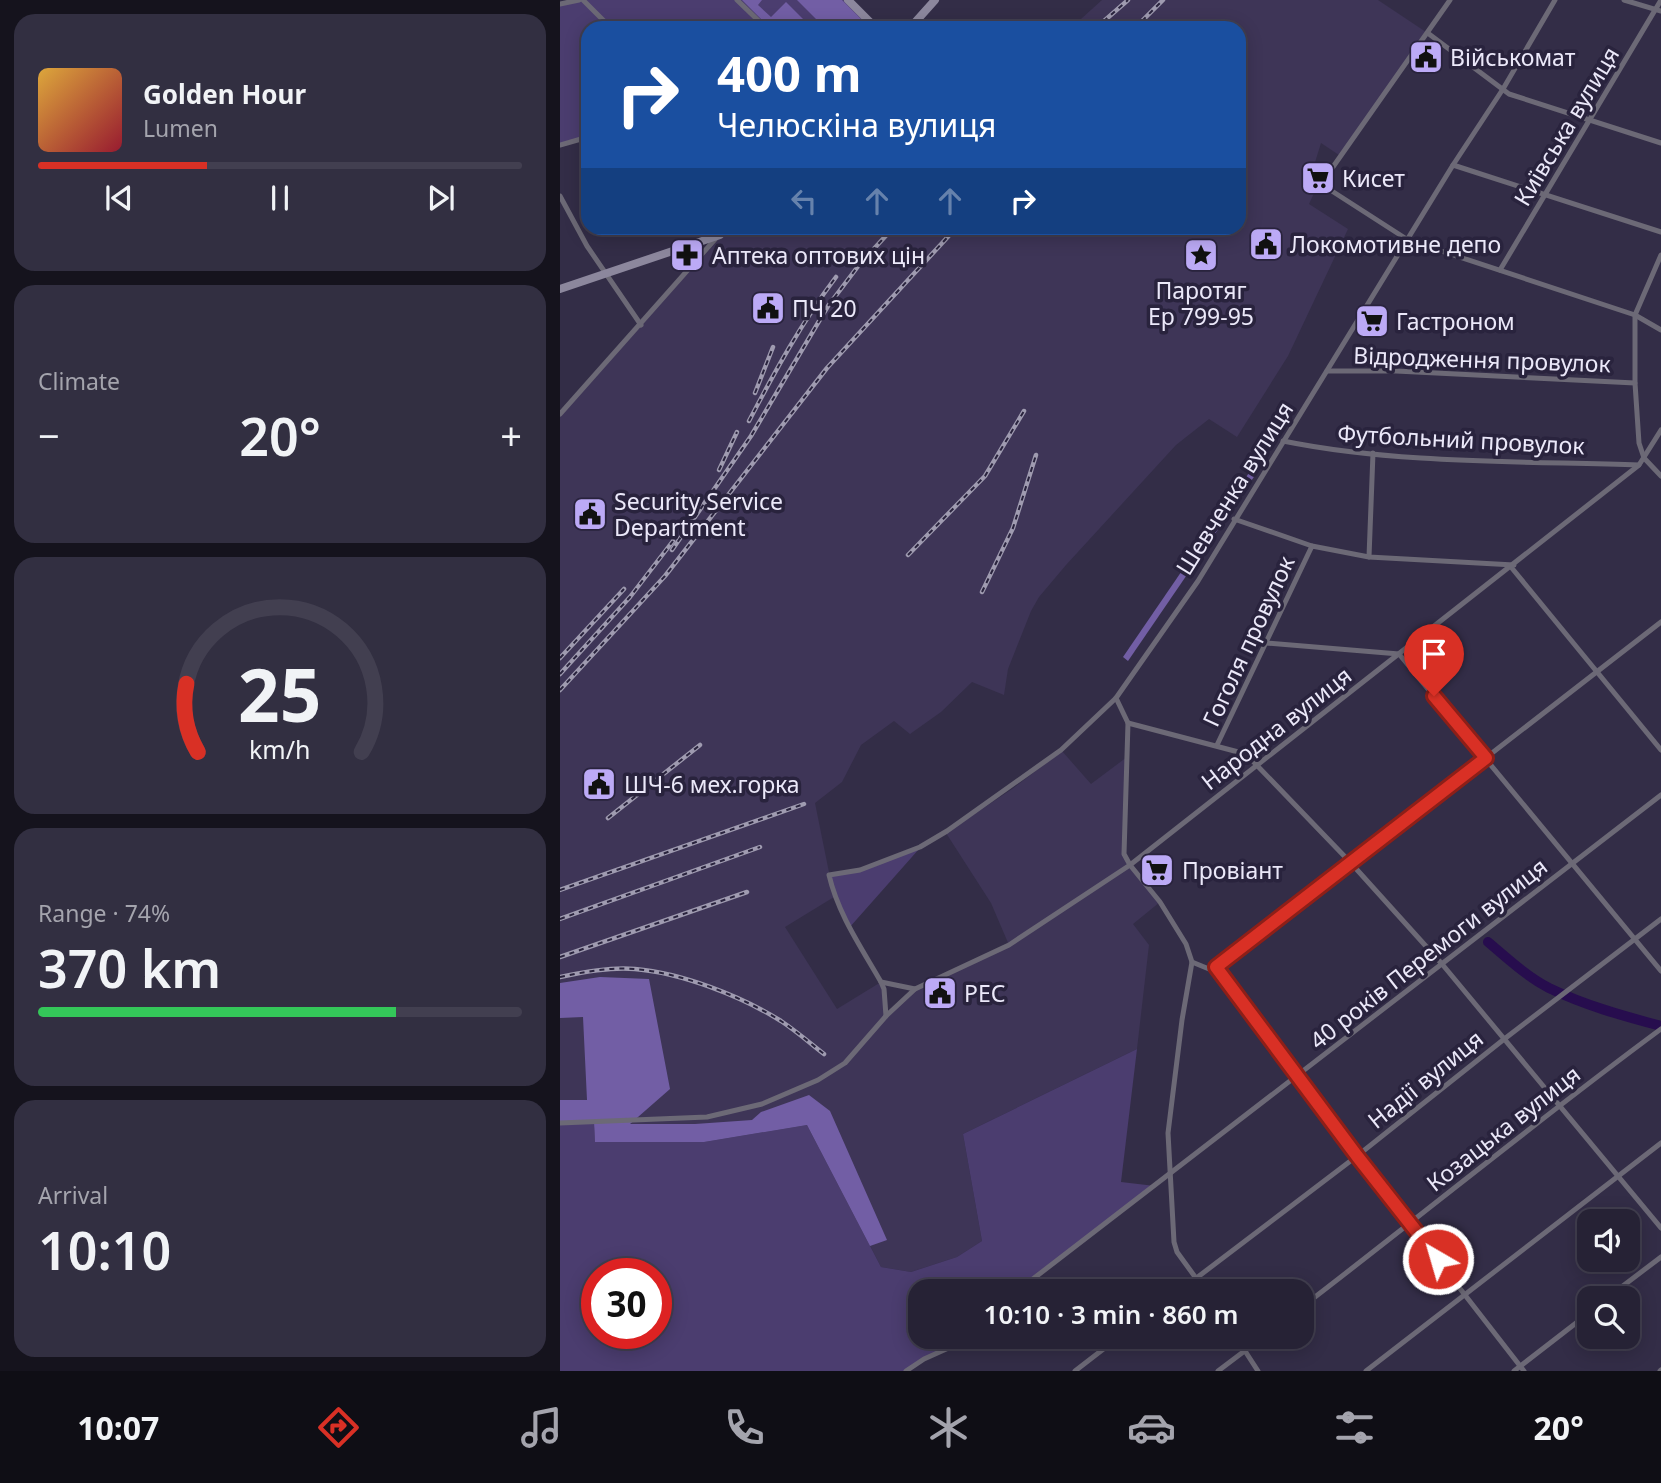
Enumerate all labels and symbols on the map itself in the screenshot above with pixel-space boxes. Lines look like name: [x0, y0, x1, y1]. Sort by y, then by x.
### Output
public building icon: Військомат: [1407, 38, 1445, 76]
street label: Київська вулиця: [1506, 40, 1626, 212]
place label: Військомат: [1450, 41, 1576, 73]
supermarket icon: Кисет: [1299, 159, 1337, 197]
place label: Кисет: [1342, 162, 1405, 194]
public building icon: Локомотивне депо: [1247, 225, 1285, 263]
place label: Локомотивне депо: [1290, 228, 1501, 260]
pharmacy icon: Аптека оптових цін: [668, 236, 706, 274]
place icon: Паротяг Ер 799-95: [1182, 236, 1220, 274]
place label: Аптека оптових цін: [712, 239, 925, 271]
place label: Паротяг Ер 799-95: [1148, 274, 1254, 332]
public building icon: ПЧ 20: [749, 289, 787, 327]
place label: ПЧ 20: [792, 292, 857, 324]
supermarket icon: Гастроном: [1353, 302, 1391, 340]
place label: Гастроном: [1396, 305, 1515, 337]
street label: Відродження провулок: [1353, 339, 1612, 380]
street label: Шевченка вулиця: [1168, 395, 1300, 581]
street label: Футбольний провулок: [1337, 417, 1586, 461]
place label: Security Service Department: [614, 485, 783, 543]
public building icon: Security Service Department: [571, 495, 609, 533]
street label: Гоголя провулок: [1194, 550, 1302, 732]
pin: [1404, 624, 1464, 696]
street label: Народна вулиця: [1194, 659, 1358, 797]
public building icon: ШЧ-6 мех.горка: [580, 765, 618, 803]
place label: ШЧ-6 мех.горка: [624, 768, 800, 800]
street label: 40 років Перемоги вулиця: [1303, 850, 1553, 1056]
supermarket icon: Провіант: [1138, 851, 1176, 889]
place label: Провіант: [1182, 854, 1283, 886]
public building icon: РЕС: [921, 974, 959, 1012]
place label: РЕС: [964, 977, 1005, 1009]
street label: Надії вулиця: [1360, 1022, 1490, 1136]
street label: Козацька вулиця: [1419, 1058, 1587, 1198]
position arrow: [1401, 1222, 1475, 1296]
speed limit sign: 30: [581, 1258, 672, 1349]

